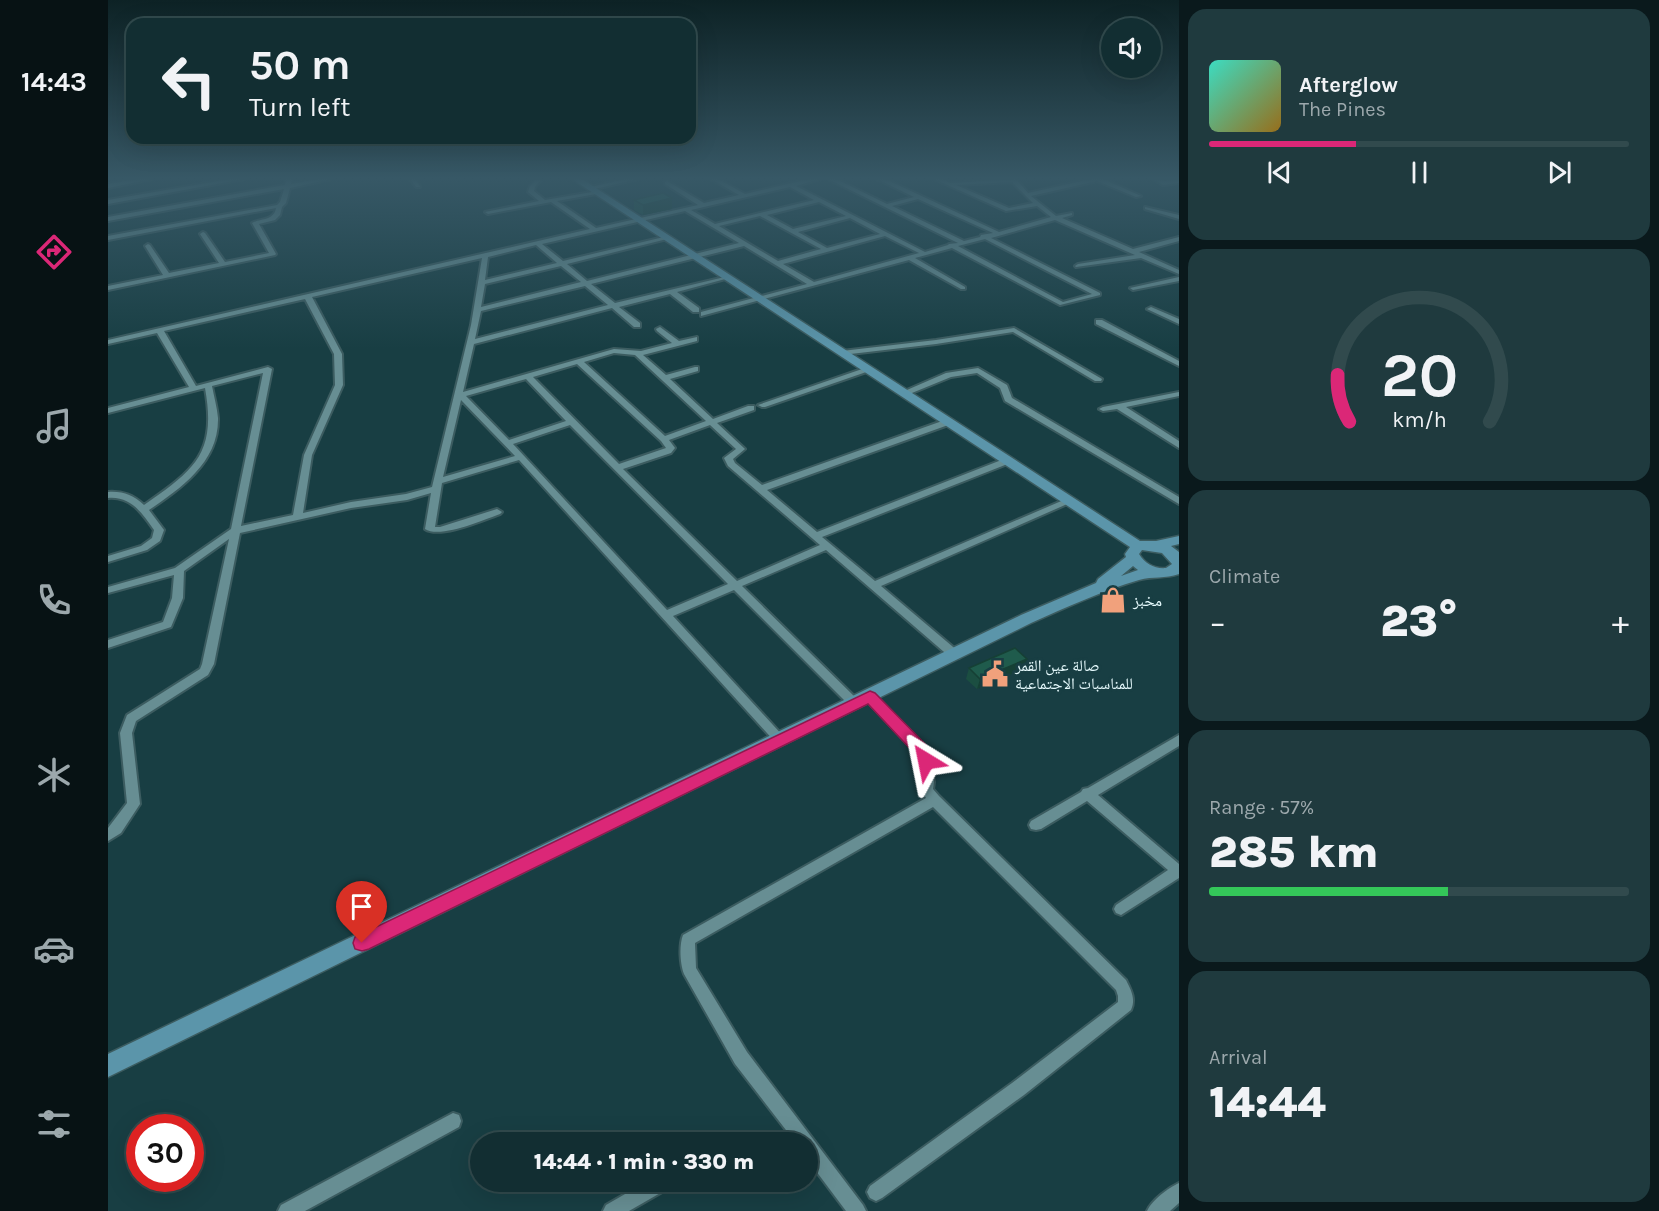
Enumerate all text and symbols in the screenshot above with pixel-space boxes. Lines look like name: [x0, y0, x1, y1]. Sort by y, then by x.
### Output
map controls: [1101, 18, 1161, 78]
button: sound: [1101, 18, 1161, 78]
text: 50 m: [249, 40, 351, 90]
icon: left: [150, 42, 228, 120]
text: 14:43: [21, 66, 87, 98]
text: Afterglow: [1299, 72, 1398, 98]
text: Turn left: [249, 91, 350, 123]
text: The Pines: [1299, 98, 1386, 121]
icon: previous: [1263, 156, 1296, 189]
icon: pause: [1403, 156, 1436, 189]
icon: next: [1543, 156, 1576, 189]
icon: directions: [33, 231, 75, 273]
text: 20: [1380, 339, 1458, 412]
icon: music: [33, 405, 75, 447]
text: km/h: [1392, 408, 1446, 433]
text: Climate: [1209, 565, 1280, 588]
icon: phone: [33, 579, 75, 621]
shop icon: مخبز: [1098, 585, 1128, 615]
place label: مخبز: [1132, 591, 1162, 610]
text: 23°: [1380, 595, 1458, 647]
text: −: [1209, 603, 1226, 641]
text: +: [1612, 603, 1629, 641]
place label: صالة عين القمر للمناسبات الاجتماعية: [1014, 656, 1133, 693]
public building icon: صالة عين القمر للمناسبات الاجتماعية: [980, 659, 1010, 689]
position arrow: [894, 729, 958, 793]
icon: climate: [33, 754, 75, 796]
text: Range · 57%: [1209, 796, 1314, 819]
text: 285 km: [1209, 826, 1378, 878]
pin: [336, 881, 387, 943]
icon: arrive: [345, 890, 378, 923]
icon: car: [33, 928, 75, 970]
text: Arrival: [1209, 1046, 1268, 1069]
text: 14:44: [1209, 1076, 1326, 1128]
icon: filters: [33, 1103, 75, 1145]
speed limit sign: 30: [126, 1114, 204, 1192]
text: 14:44 · 1 min · 330 m: [534, 1149, 754, 1175]

